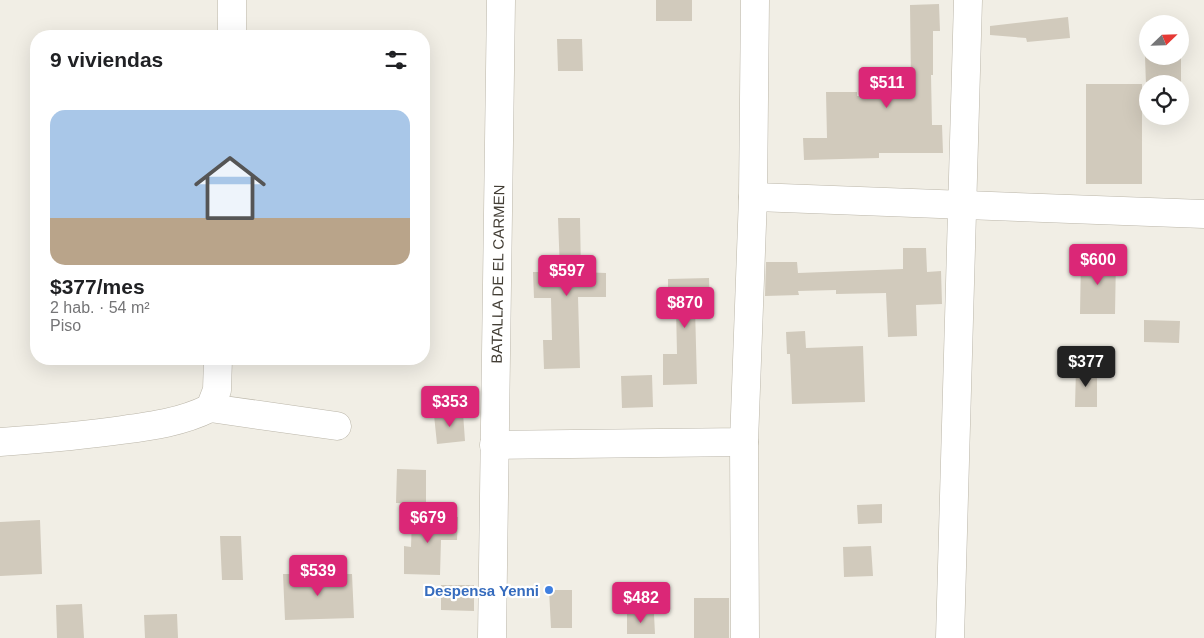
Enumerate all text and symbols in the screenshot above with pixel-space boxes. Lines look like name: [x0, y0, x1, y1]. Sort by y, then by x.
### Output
north arrow: [1139, 15, 1189, 65]
map controls: [1139, 15, 1189, 125]
icon: filters: [382, 46, 410, 74]
text: 9 viviendas: [50, 48, 163, 71]
pin: $511: [857, 66, 917, 109]
text: $511: [870, 74, 904, 91]
button: locate: [1139, 75, 1189, 125]
icon: home: [185, 143, 275, 233]
street label: BATALLA DE EL CARMEN: [487, 184, 507, 364]
pin: $600: [1068, 244, 1128, 286]
text: $600: [1080, 251, 1116, 268]
pin: $597: [537, 254, 597, 297]
text: $597: [549, 262, 585, 279]
text: $377/mes: [50, 275, 145, 298]
pin: $870: [655, 286, 715, 329]
text: $870: [667, 294, 703, 311]
text: 2 hab. · 54 m²: [50, 299, 150, 316]
text: Piso: [50, 317, 81, 334]
pin: $377: [1056, 346, 1116, 388]
text: $377: [1068, 353, 1104, 370]
pin: $353: [420, 386, 480, 428]
text: $353: [432, 393, 468, 410]
pin: $679: [398, 502, 458, 544]
text: $679: [410, 509, 446, 526]
pin: $539: [288, 554, 348, 597]
text: $539: [300, 562, 336, 579]
place label: Despensa Yenni: [424, 582, 539, 599]
pin: $482: [611, 582, 671, 624]
marker: Despensa Yenni: [543, 584, 555, 596]
text: $482: [623, 589, 659, 606]

